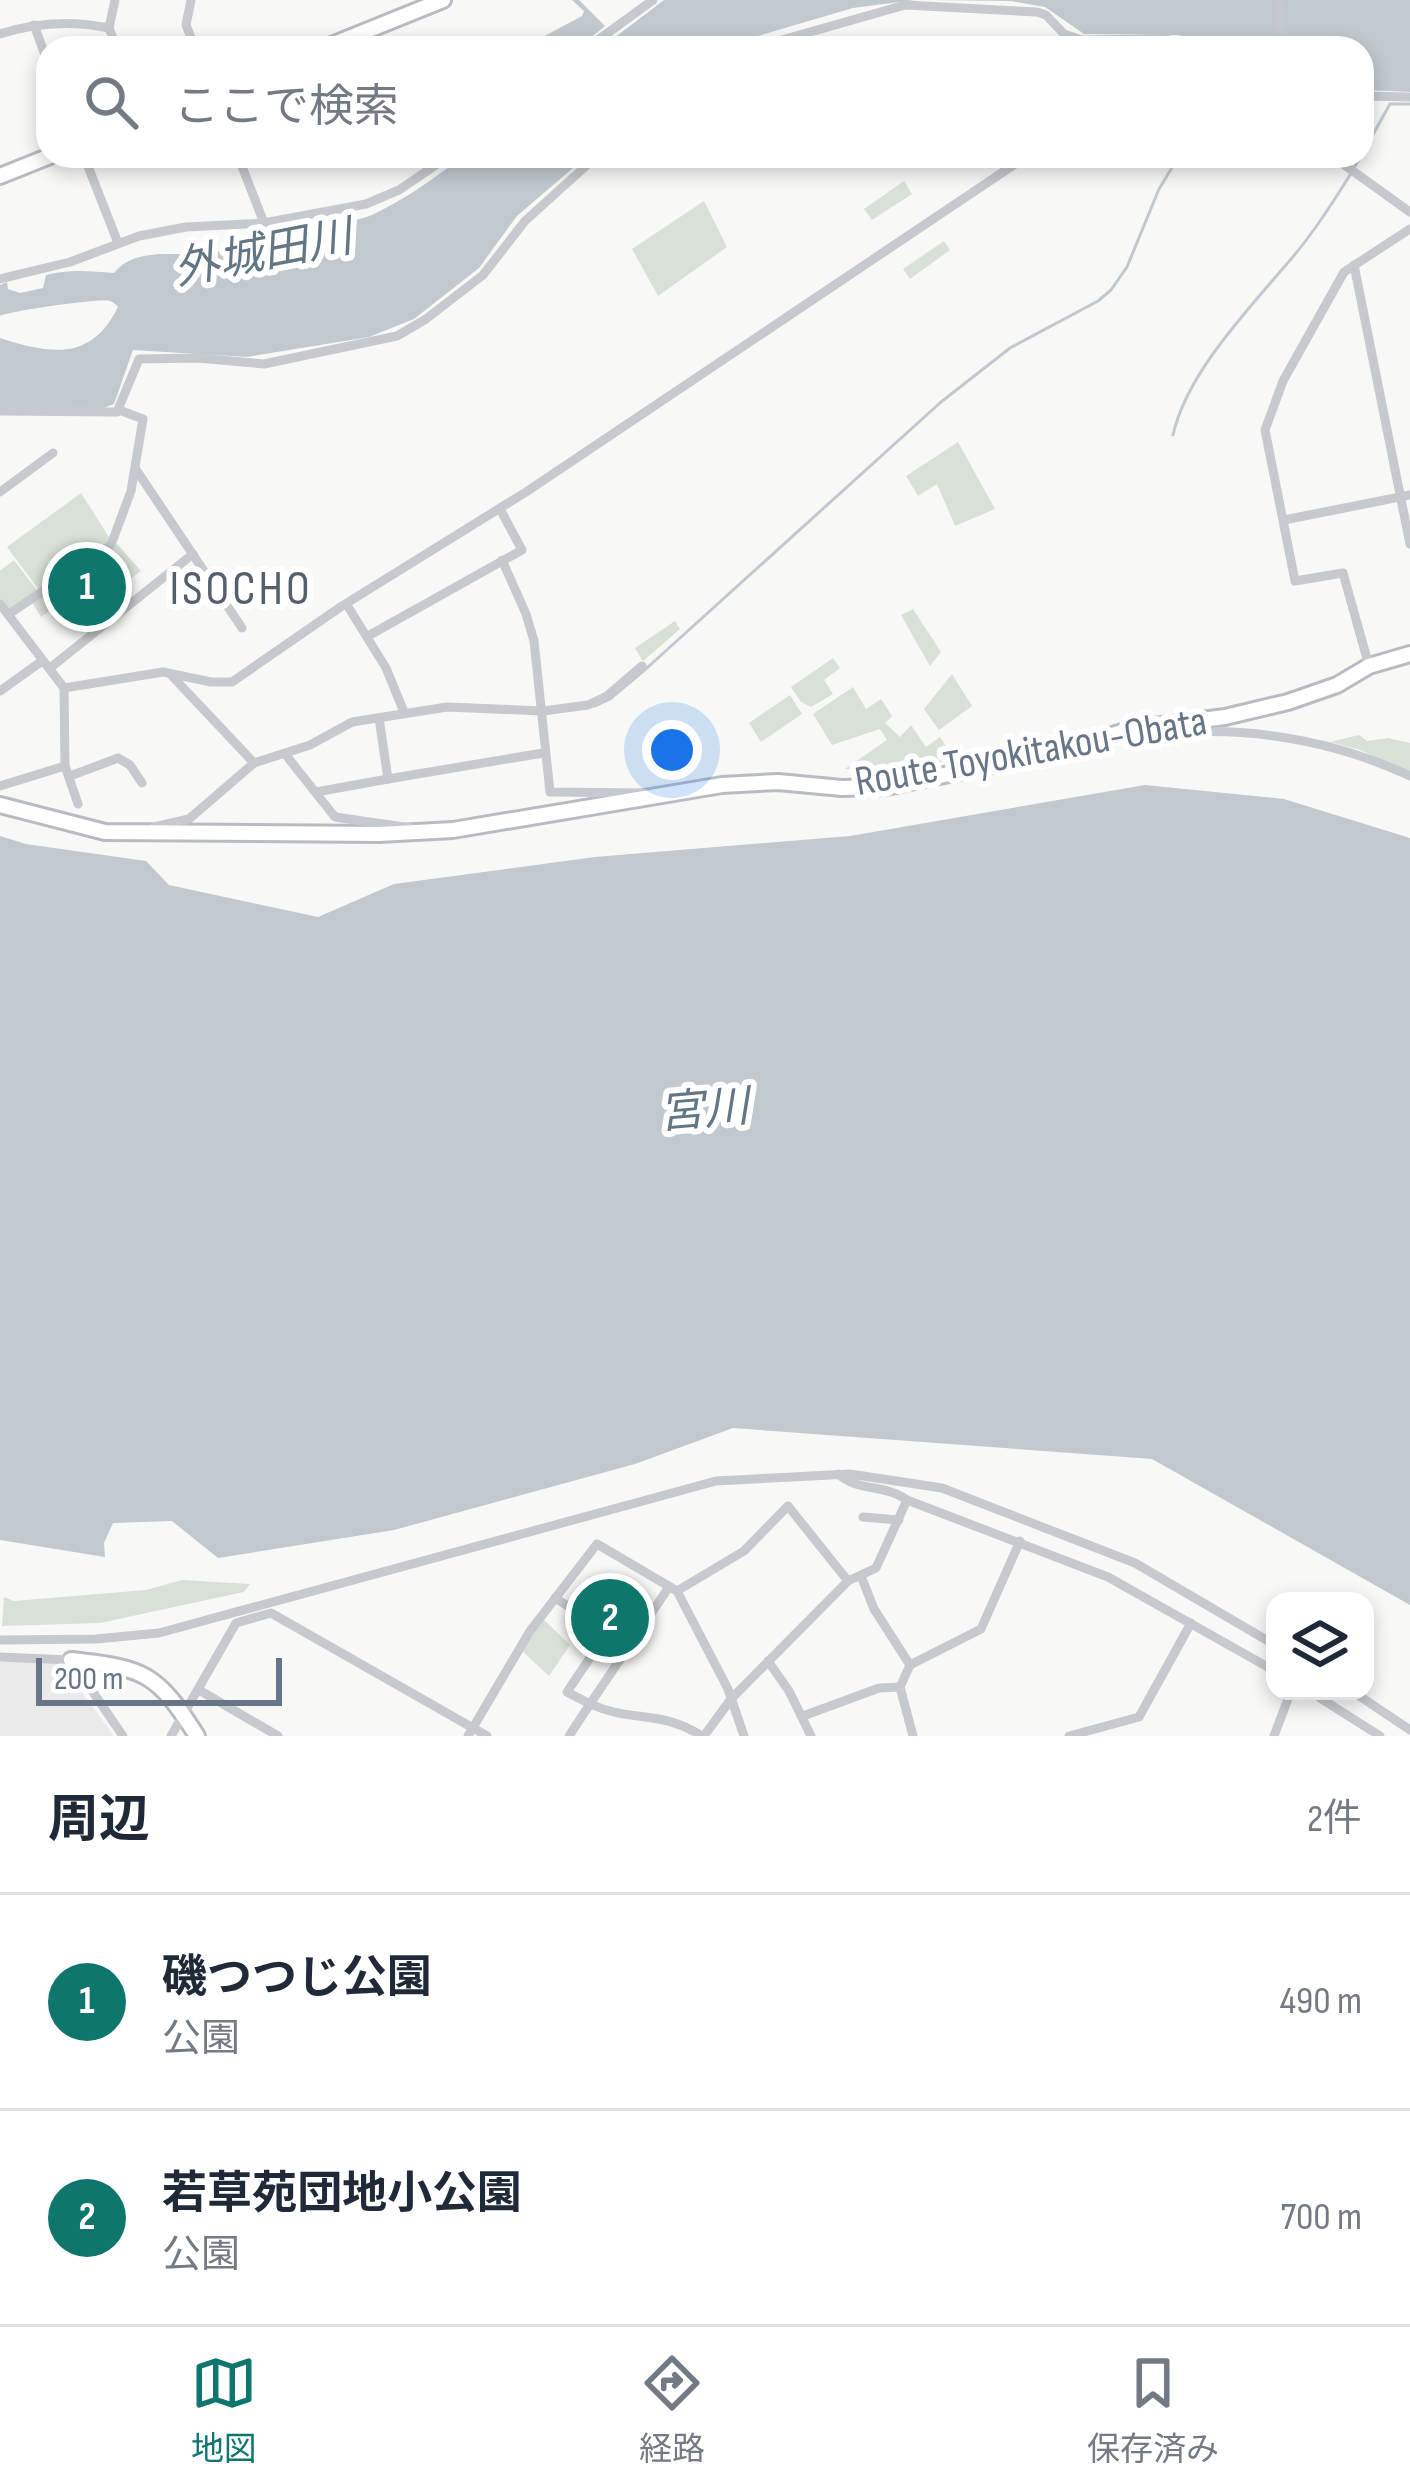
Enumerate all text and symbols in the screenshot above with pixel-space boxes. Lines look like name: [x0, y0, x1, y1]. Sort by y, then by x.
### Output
search box: [36, 36, 1374, 168]
icon: search: [78, 69, 144, 135]
text: ここで検索: [174, 80, 399, 135]
water label: 外城田川: [169, 209, 361, 298]
pin: 1: [48, 542, 126, 632]
district label: ISOCHO: [169, 561, 313, 618]
street label: Route Toyokitakou-Obata: [851, 696, 1211, 808]
your location: [642, 720, 702, 780]
water label: 宮川: [657, 1079, 755, 1142]
pin: 2: [571, 1573, 649, 1663]
map controls: [1266, 1592, 1374, 1700]
button: layers: [1266, 1592, 1374, 1700]
scale bar: [36, 1652, 282, 1705]
text: 200 m: [54, 1659, 123, 1699]
text: 周辺: [48, 1790, 150, 1851]
text: 2件: [1307, 1796, 1362, 1843]
text: 磯つつじ公園: [162, 1951, 432, 2006]
text: 1: [79, 1978, 95, 2025]
text: 490 m: [1280, 1978, 1362, 2025]
text: 公園: [162, 2016, 240, 2063]
text: 若草苑団地小公園: [162, 2167, 522, 2222]
text: 2: [78, 2194, 96, 2241]
text: 700 m: [1280, 2194, 1362, 2241]
text: 公園: [162, 2232, 240, 2279]
tab: 地図: [191, 2350, 257, 2470]
tab: 経路: [639, 2350, 705, 2470]
tab: 保存済み: [1087, 2350, 1219, 2470]

